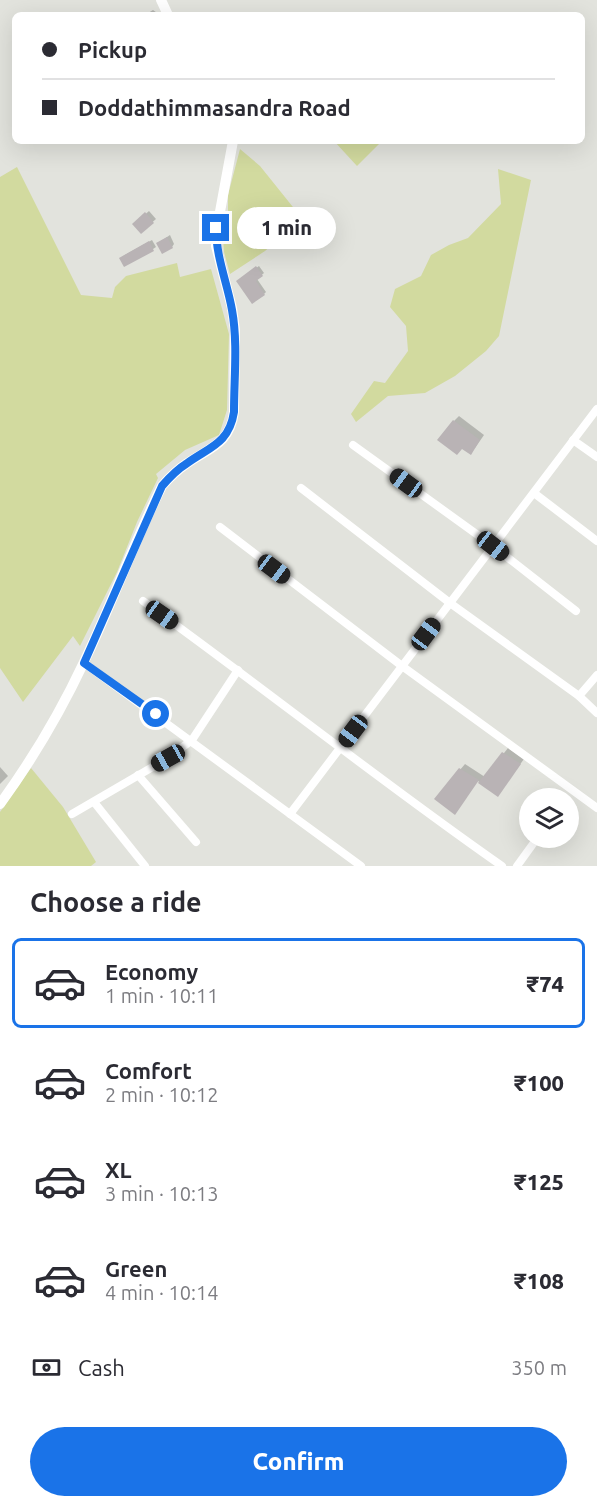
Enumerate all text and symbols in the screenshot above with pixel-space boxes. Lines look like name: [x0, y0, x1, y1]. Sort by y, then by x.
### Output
text: Pickup: [78, 37, 147, 62]
text: Doddathimmasandra Road: [78, 95, 351, 120]
callout: 1 min: [237, 207, 336, 249]
route end: [202, 214, 229, 241]
text: 1 min: [261, 216, 312, 239]
car: [386, 465, 426, 501]
car: [473, 528, 513, 564]
car: [254, 551, 294, 587]
car: [142, 597, 182, 633]
car: [408, 614, 444, 654]
route start: [142, 700, 169, 727]
car: [335, 711, 371, 751]
car: [148, 741, 188, 775]
map controls: [519, 788, 579, 848]
button: layers: [519, 788, 579, 848]
text: Choose a ride: [30, 887, 202, 917]
icon: car: [33, 956, 87, 1010]
text: Economy: [105, 959, 198, 984]
text: ₹74: [527, 971, 564, 996]
text: 1 min · 10:11: [105, 984, 219, 1007]
icon: car: [33, 1055, 87, 1109]
text: Comfort: [105, 1058, 192, 1083]
text: ₹100: [514, 1070, 564, 1095]
text: 2 min · 10:12: [105, 1083, 219, 1106]
icon: car: [33, 1154, 87, 1208]
text: XL: [105, 1157, 132, 1182]
text: ₹125: [514, 1169, 564, 1194]
text: 3 min · 10:13: [105, 1182, 219, 1205]
icon: car: [33, 1253, 87, 1307]
text: Green: [105, 1256, 167, 1281]
text: ₹108: [514, 1268, 564, 1293]
text: 4 min · 10:14: [105, 1281, 219, 1304]
icon: cash: [30, 1351, 63, 1384]
text: Cash: [78, 1355, 125, 1380]
text: 350 m: [511, 1356, 567, 1379]
button: Confirm: [30, 1427, 567, 1496]

